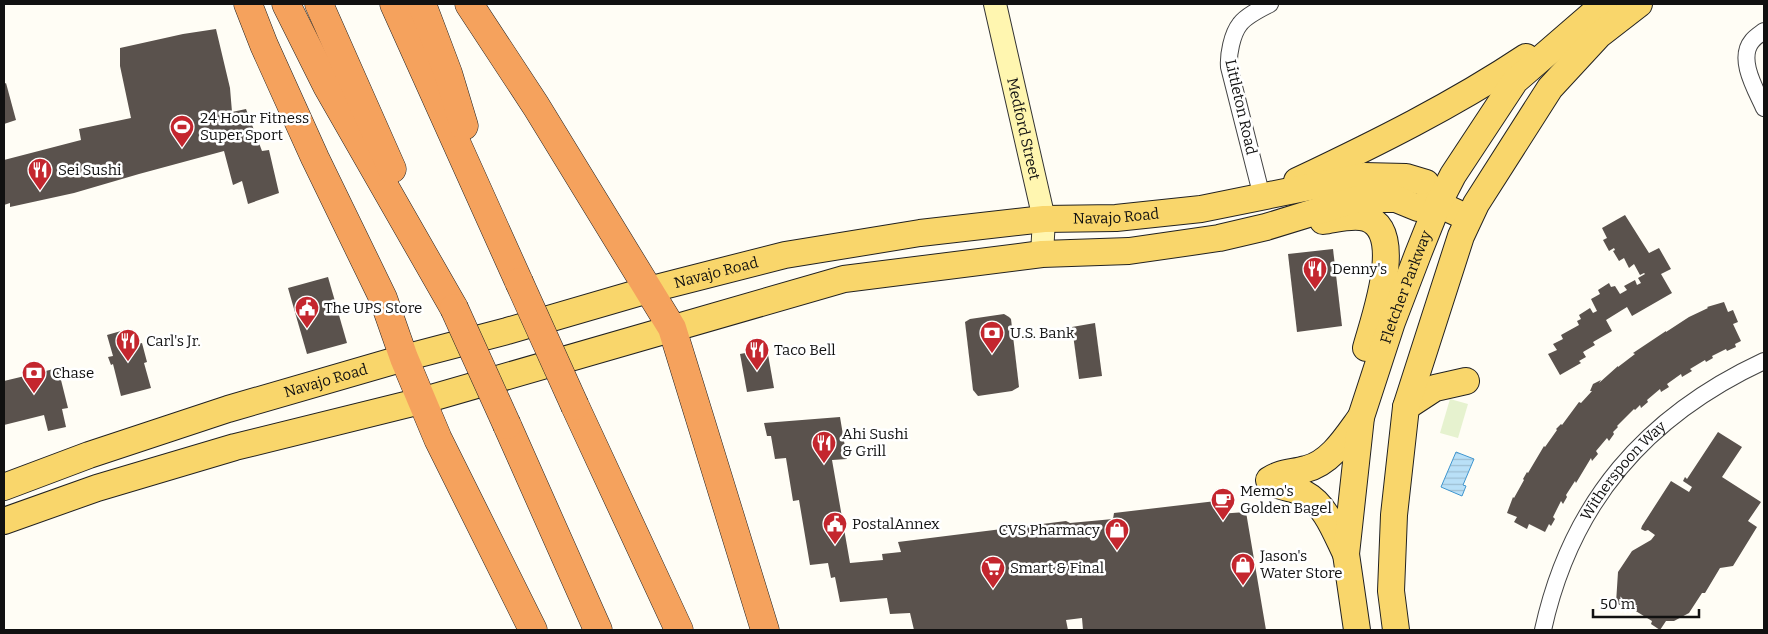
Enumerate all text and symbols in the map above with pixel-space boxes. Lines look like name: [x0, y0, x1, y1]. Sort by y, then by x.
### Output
street label: Littleton Road: [1221, 58, 1261, 157]
street label: Medford Street: [1003, 76, 1044, 182]
place label: 24 Hour Fitness Super Sport: [200, 109, 309, 144]
sports icon: 24 Hour Fitness Super Sport: [169, 114, 195, 148]
restaurant icon: Sei Sushi: [27, 157, 53, 191]
place label: Sei Sushi: [58, 161, 122, 179]
street label: Navajo Road: [1073, 204, 1160, 228]
street label: Fletcher Parkway: [1377, 228, 1435, 346]
street label: Navajo Road: [672, 253, 760, 292]
restaurant icon: Denny's: [1302, 256, 1328, 290]
place label: Denny's: [1332, 260, 1387, 278]
public building icon: The UPS Store: [294, 295, 320, 329]
place label: The UPS Store: [324, 299, 422, 317]
bank icon: U.S. Bank: [979, 320, 1005, 354]
place label: U.S. Bank: [1010, 324, 1075, 342]
restaurant icon: Carl's Jr.: [115, 328, 141, 362]
place label: Carl's Jr.: [146, 332, 201, 350]
restaurant icon: Taco Bell: [744, 337, 770, 371]
place label: Taco Bell: [774, 341, 836, 359]
bank icon: Chase: [21, 360, 47, 394]
street label: Navajo Road: [282, 360, 370, 401]
place label: Chase: [52, 364, 94, 382]
street label: Witherspoon Way: [1577, 417, 1669, 524]
place label: Ahi Sushi & Grill: [842, 425, 909, 460]
restaurant icon: Ahi Sushi & Grill: [811, 430, 837, 464]
place label: Memo's Golden Bagel: [1240, 482, 1332, 517]
cafe icon: Memo's Golden Bagel: [1210, 487, 1236, 521]
public building icon: PostalAnnex: [822, 511, 848, 545]
place label: PostalAnnex: [852, 515, 940, 533]
shop icon: CVS Pharmacy: [1104, 517, 1130, 551]
place label: CVS Pharmacy: [998, 521, 1100, 539]
place label: Jason's Water Store: [1259, 547, 1343, 582]
shop icon: Jason's Water Store: [1230, 552, 1256, 586]
supermarket icon: Smart & Final: [980, 555, 1006, 589]
place label: Smart & Final: [1010, 559, 1104, 577]
scale bar: [1593, 586, 1699, 618]
text: 50 m: [1600, 595, 1636, 613]

